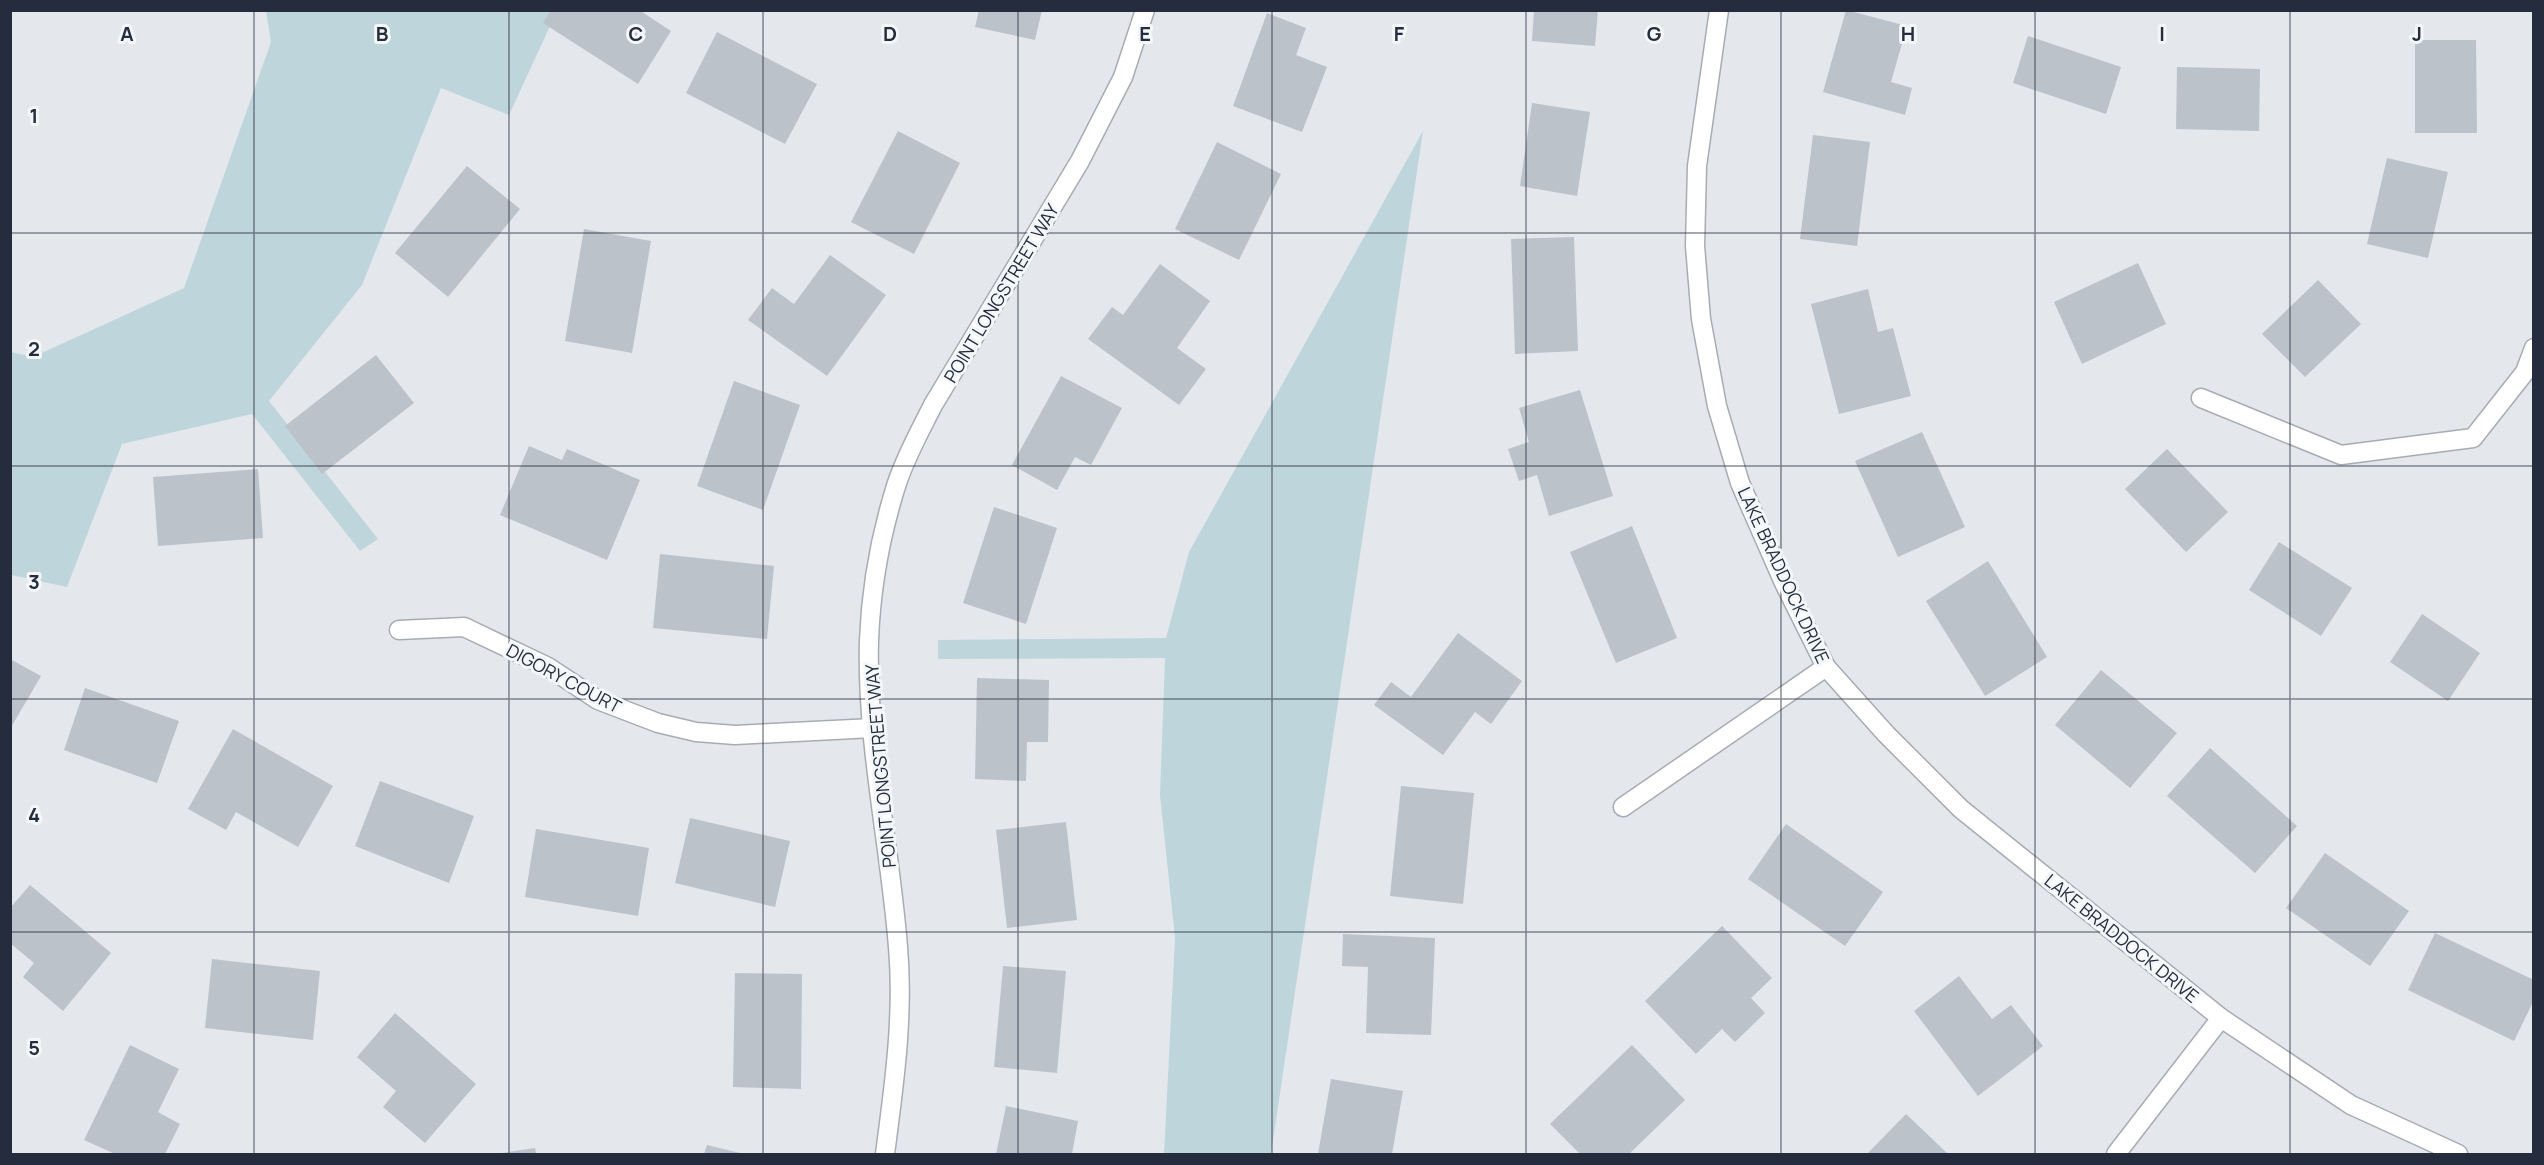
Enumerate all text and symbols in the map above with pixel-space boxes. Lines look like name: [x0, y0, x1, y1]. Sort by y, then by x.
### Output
text: A: [120, 20, 134, 47]
text: B: [376, 20, 389, 47]
text: C: [629, 20, 643, 47]
text: D: [883, 20, 897, 47]
text: E: [1139, 20, 1151, 47]
text: F: [1394, 20, 1405, 47]
text: G: [1647, 20, 1662, 47]
text: H: [1901, 20, 1915, 47]
text: I: [2159, 20, 2165, 47]
text: J: [2412, 20, 2422, 47]
text: 1: [30, 102, 38, 129]
street label: POINT LONGSTREET WAY: [938, 198, 1064, 387]
text: 2: [28, 335, 40, 362]
street label: LAKE BRADDOCK DRIVE: [1733, 483, 1835, 667]
text: 3: [28, 568, 40, 595]
street label: DIGORY COURT: [502, 638, 626, 718]
street label: POINT LONGSTREET WAY: [859, 662, 901, 869]
text: 4: [28, 801, 40, 828]
street label: LAKE BRADDOCK DRIVE: [2040, 868, 2204, 1008]
text: 5: [28, 1034, 40, 1061]

